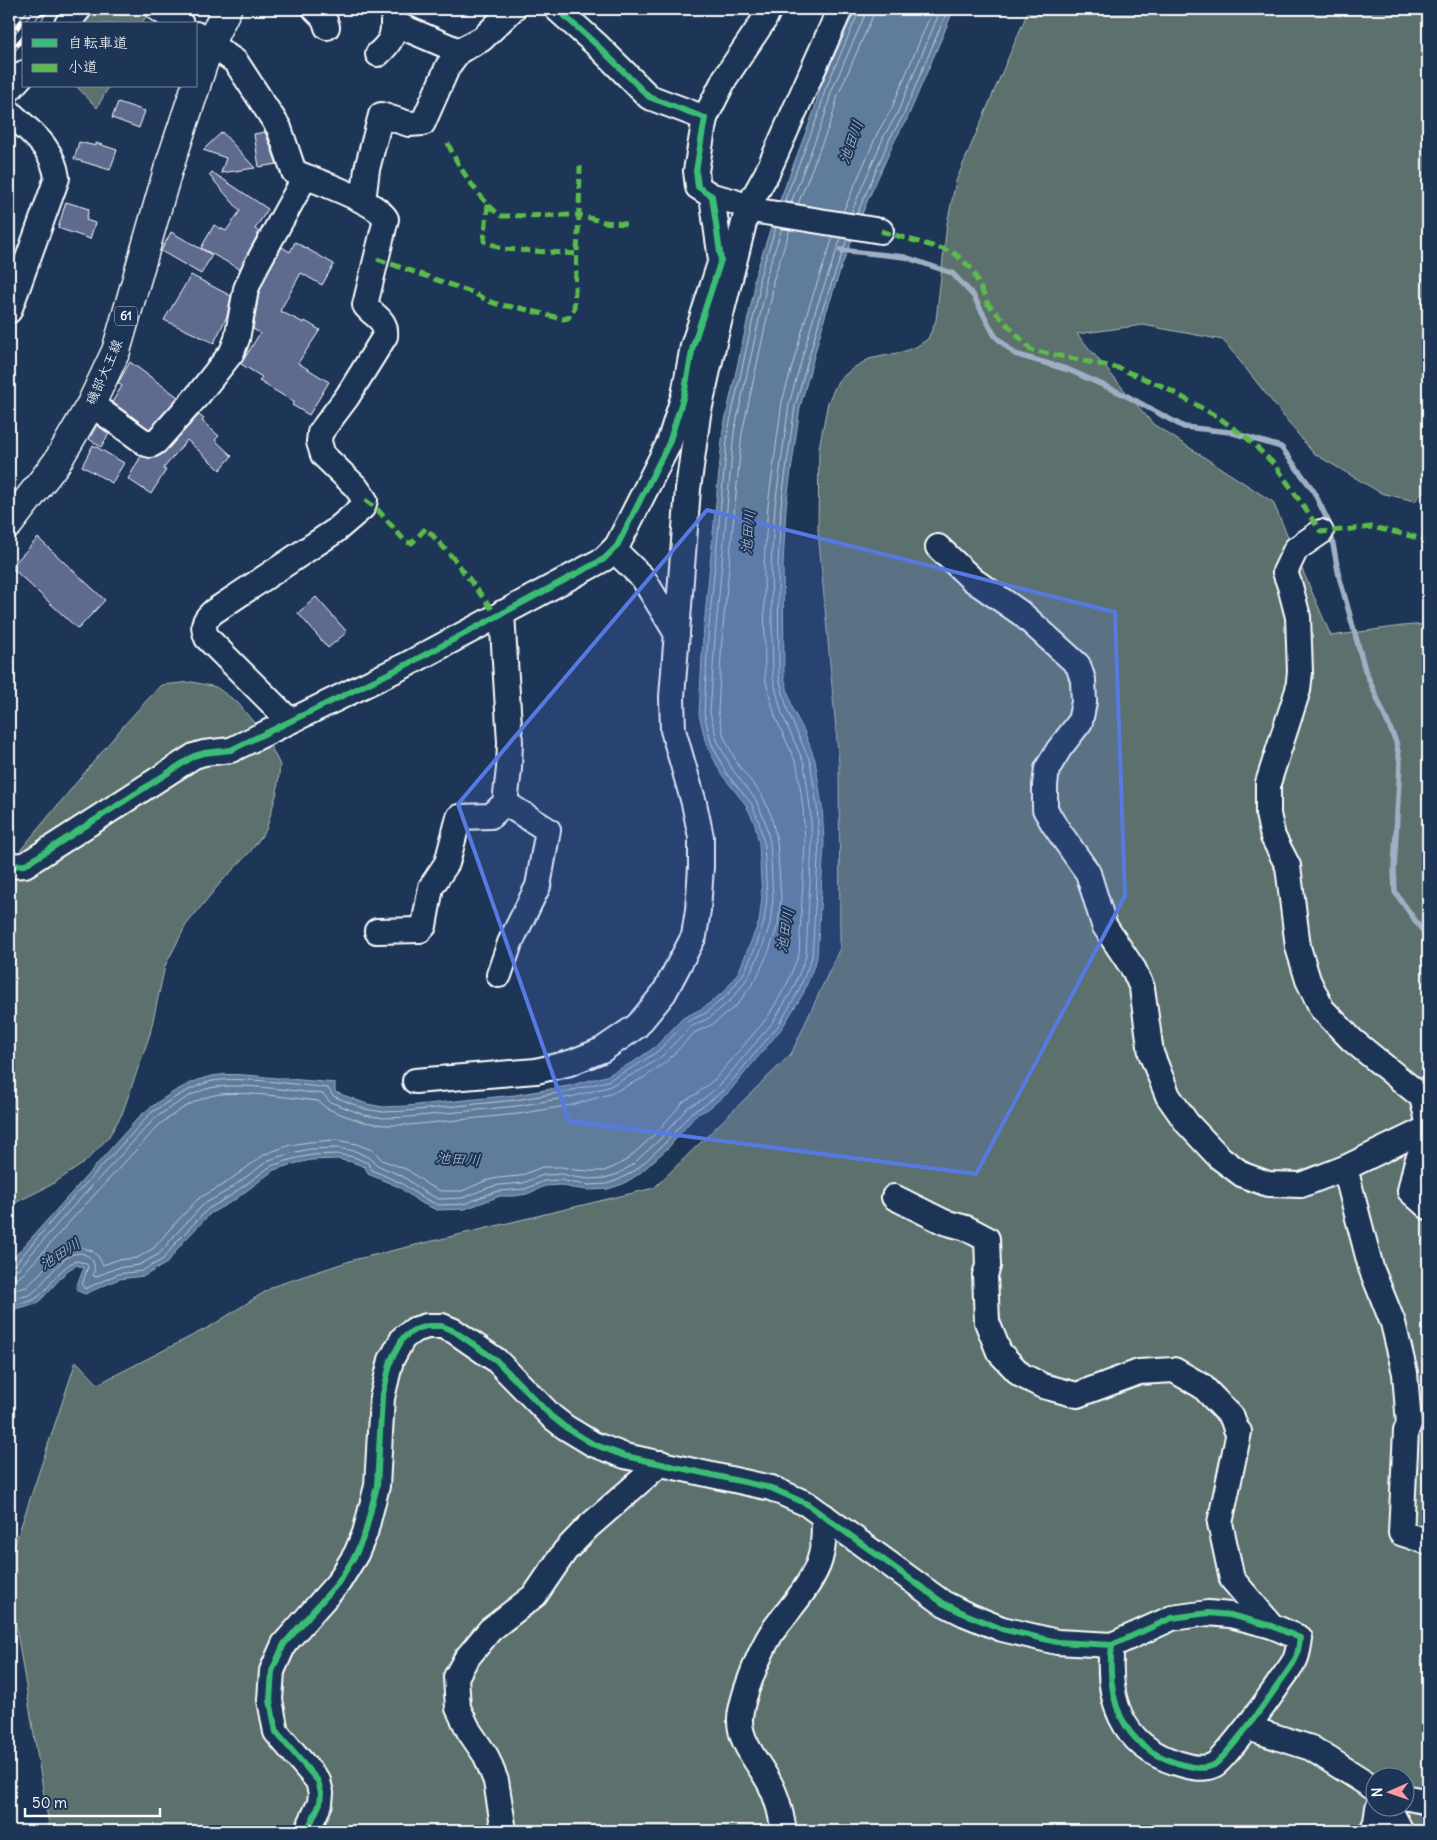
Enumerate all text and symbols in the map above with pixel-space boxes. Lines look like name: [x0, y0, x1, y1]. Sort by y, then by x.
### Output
legend: [22, 22, 198, 88]
text: 自転車道: [68, 33, 128, 52]
text: 小道: [68, 57, 98, 76]
water label: 池田川: [834, 117, 867, 166]
road number: 61: [115, 306, 137, 326]
street label: 磯部大王線: [82, 336, 126, 408]
water label: 池田川: [736, 509, 759, 555]
water label: 池田川: [771, 906, 798, 954]
water label: 池田川: [435, 1147, 481, 1170]
water label: 池田川: [36, 1234, 84, 1274]
north arrow: [1364, 1768, 1414, 1818]
scale bar: [25, 1785, 160, 1817]
text: N: [1368, 1787, 1386, 1798]
text: 50 m: [32, 1793, 67, 1812]

